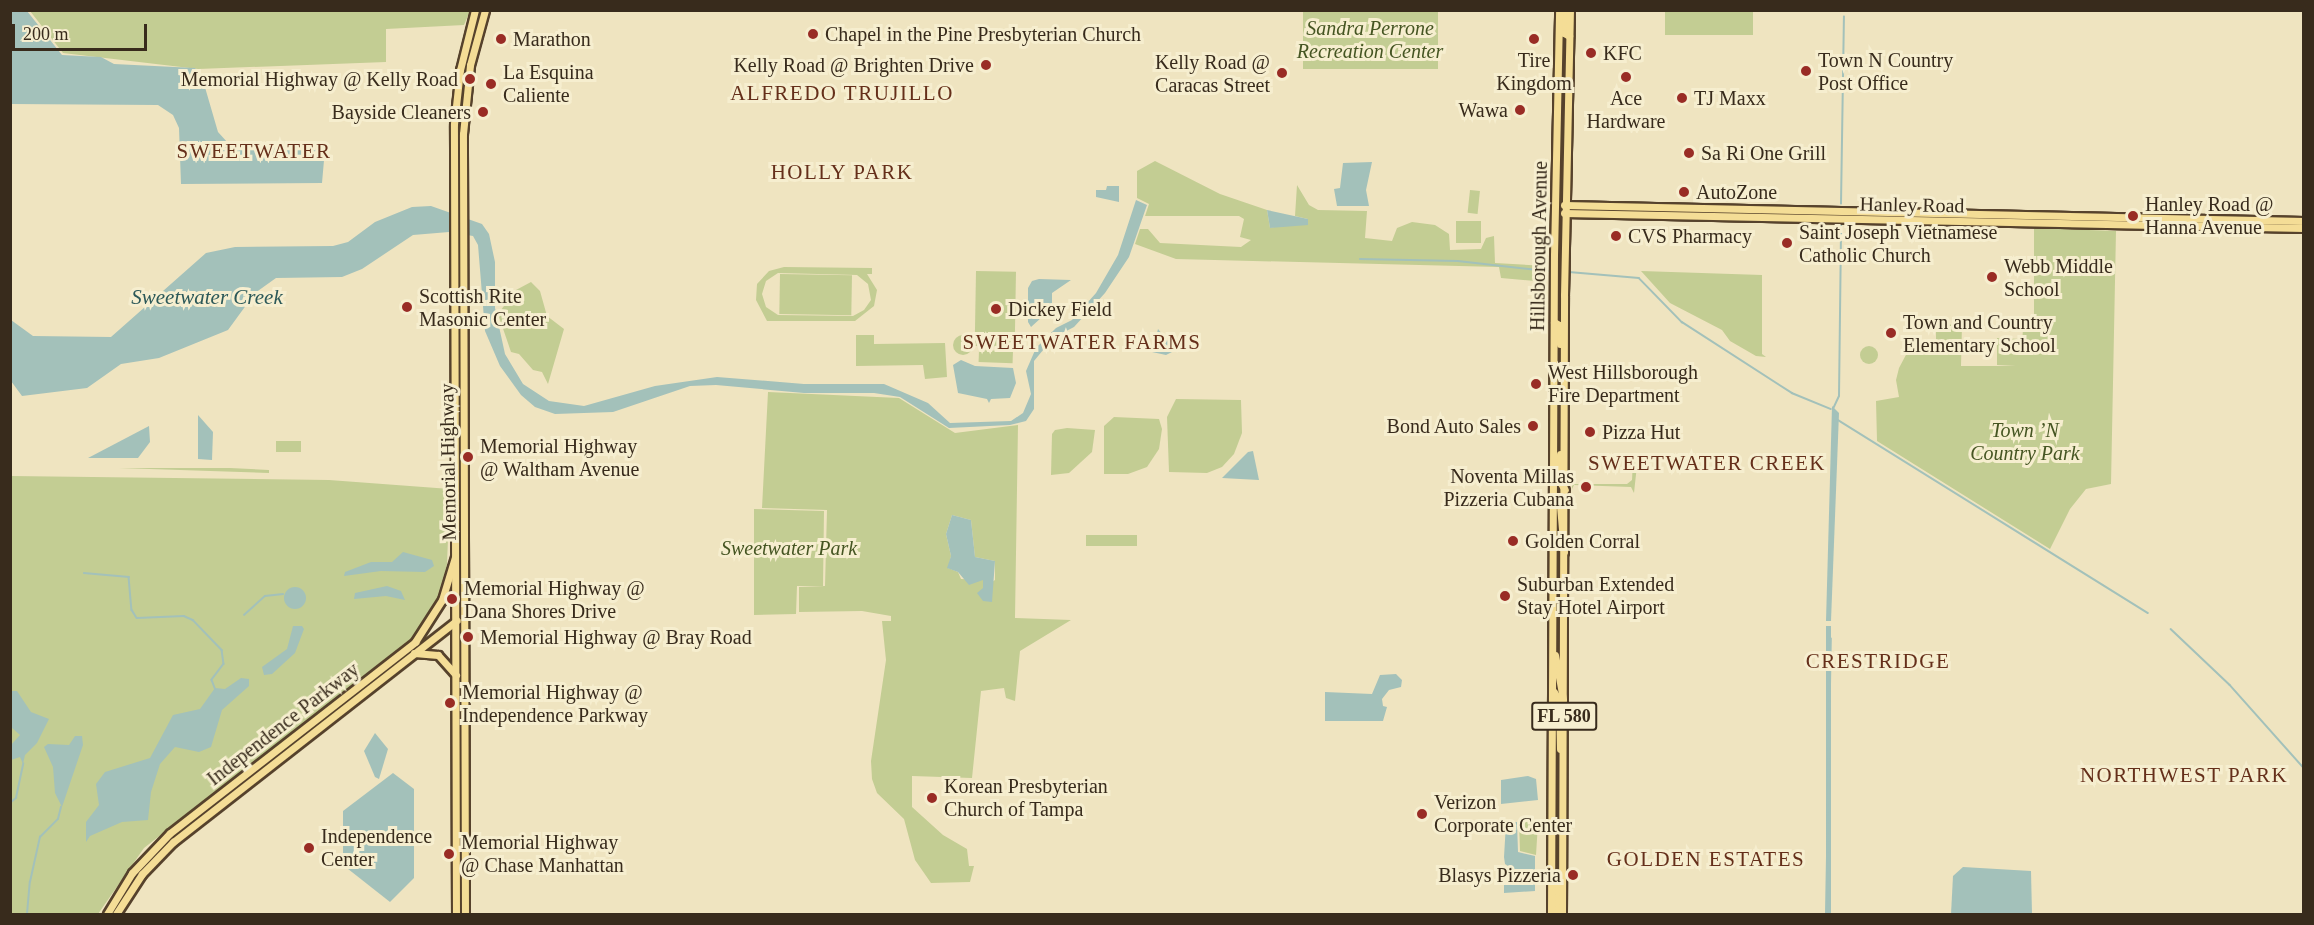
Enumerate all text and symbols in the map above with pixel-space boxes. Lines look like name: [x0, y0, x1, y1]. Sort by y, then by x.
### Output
scale bar: [15, 12, 150, 50]
park label: Sandra Perrone Recreation Center: [1297, 16, 1443, 63]
place label: Chapel in the Pine Presbyterian Church: [825, 22, 1141, 46]
text: 200 m: [23, 24, 69, 44]
place label: Marathon: [513, 27, 591, 51]
marker: Chapel in the Pine Presbyterian Church: [806, 27, 820, 41]
marker: Marathon: [494, 32, 508, 46]
marker: Tire Kingdom: [1527, 32, 1541, 46]
place label: KFC: [1603, 41, 1642, 65]
marker: KFC: [1584, 46, 1598, 60]
place label: Tire Kingdom: [1496, 48, 1572, 95]
place label: Town N Country Post Office: [1818, 48, 1953, 95]
place label: Kelly Road @ Caracas Street: [1155, 50, 1270, 97]
place label: Kelly Road @ Brighten Drive: [733, 53, 974, 77]
marker: Kelly Road @ Brighten Drive: [979, 58, 993, 72]
place label: La Esquina Caliente: [503, 60, 594, 107]
marker: Town N Country Post Office: [1799, 64, 1813, 78]
marker: Kelly Road @ Caracas Street: [1275, 66, 1289, 80]
place label: Memorial Highway @ Kelly Road: [181, 67, 458, 91]
marker: Ace Hardware: [1619, 70, 1633, 84]
marker: Memorial Highway @ Kelly Road: [463, 72, 477, 86]
marker: La Esquina Caliente: [484, 77, 498, 91]
district label: ALFREDO TRUJILLO: [730, 80, 954, 106]
place label: Ace Hardware: [1587, 86, 1665, 133]
place label: TJ Maxx: [1694, 86, 1766, 110]
marker: TJ Maxx: [1675, 91, 1689, 105]
place label: Wawa: [1459, 98, 1508, 122]
place label: Bayside Cleaners: [332, 100, 471, 124]
marker: Wawa: [1513, 103, 1527, 117]
marker: Bayside Cleaners: [476, 105, 490, 119]
district label: SWEETWATER: [177, 138, 331, 164]
place label: Sa Ri One Grill: [1701, 141, 1826, 165]
marker: Sa Ri One Grill: [1682, 146, 1696, 160]
district label: HOLLY PARK: [770, 159, 914, 185]
street label: Hillsborough Avenue: [1526, 160, 1552, 332]
place label: AutoZone: [1696, 180, 1777, 204]
marker: AutoZone: [1677, 185, 1691, 199]
street label: Hanley Road: [1859, 192, 1965, 218]
place label: Hanley Road @ Hanna Avenue: [2145, 192, 2273, 239]
marker: Hanley Road @ Hanna Avenue: [2126, 209, 2140, 223]
place label: Saint Joseph Vietnamese Catholic Church: [1799, 220, 1998, 267]
place label: CVS Pharmacy: [1628, 224, 1752, 248]
marker: CVS Pharmacy: [1609, 229, 1623, 243]
marker: Saint Joseph Vietnamese Catholic Church: [1780, 236, 1794, 250]
place label: Webb Middle School: [2004, 254, 2113, 301]
marker: Webb Middle School: [1985, 270, 1999, 284]
water label: Sweetwater Creek: [131, 284, 283, 310]
place label: Scottish Rite Masonic Center: [419, 284, 546, 331]
place label: Dickey Field: [1008, 297, 1112, 321]
marker: Scottish Rite Masonic Center: [400, 300, 414, 314]
marker: Dickey Field: [989, 302, 1003, 316]
place label: Town and Country Elementary School: [1903, 310, 2056, 357]
marker: Town and Country Elementary School: [1884, 326, 1898, 340]
district label: SWEETWATER FARMS: [963, 329, 1201, 355]
place label: West Hillsborough Fire Department: [1548, 360, 1698, 407]
marker: West Hillsborough Fire Department: [1529, 377, 1543, 391]
street label: Memorial Highway: [435, 383, 461, 541]
place label: Bond Auto Sales: [1385, 414, 1521, 438]
marker: Bond Auto Sales: [1526, 419, 1540, 433]
park label: Town ’N Country Park: [1970, 419, 2080, 466]
place label: Pizza Hut: [1602, 420, 1680, 444]
marker: Pizza Hut: [1583, 425, 1597, 439]
place label: Memorial Highway @ Waltham Avenue: [480, 434, 641, 481]
marker: Memorial Highway @ Waltham Avenue: [461, 450, 475, 464]
district label: SWEETWATER CREEK: [1588, 450, 1826, 476]
place label: Noventa Millas Pizzeria Cubana: [1444, 464, 1574, 511]
marker: Noventa Millas Pizzeria Cubana: [1579, 480, 1593, 494]
place label: Golden Corral: [1525, 529, 1640, 553]
marker: Golden Corral: [1506, 534, 1520, 548]
park label: Sweetwater Park: [721, 536, 857, 560]
place label: Suburban Extended Stay Hotel Airport: [1517, 572, 1674, 619]
place label: Memorial Highway @ Dana Shores Drive: [464, 576, 645, 623]
marker: Suburban Extended Stay Hotel Airport: [1498, 589, 1512, 603]
marker: Memorial Highway @ Dana Shores Drive: [445, 592, 459, 606]
place label: Memorial Highway @ Bray Road: [480, 625, 752, 649]
marker: Memorial Highway @ Bray Road: [461, 630, 475, 644]
district label: CRESTRIDGE: [1806, 648, 1950, 674]
street label: Independence Parkway: [202, 657, 364, 791]
place label: Memorial Highway @ Independence Parkway: [462, 680, 648, 727]
marker: Memorial Highway @ Independence Parkway: [443, 696, 457, 710]
road number: FL 580: [1530, 701, 1598, 731]
district label: NORTHWEST PARK: [2080, 762, 2288, 788]
place label: Korean Presbyterian Church of Tampa: [944, 774, 1108, 821]
place label: Verizon Corporate Center: [1434, 790, 1572, 837]
marker: Korean Presbyterian Church of Tampa: [925, 791, 939, 805]
marker: Verizon Corporate Center: [1415, 807, 1429, 821]
place label: Independence Center: [321, 825, 432, 872]
place label: Memorial Highway @ Chase Manhattan: [461, 831, 624, 878]
marker: Independence Center: [302, 841, 316, 855]
district label: GOLDEN ESTATES: [1607, 846, 1805, 872]
marker: Memorial Highway @ Chase Manhattan: [442, 847, 456, 861]
place label: Blasys Pizzeria: [1438, 863, 1561, 887]
marker: Blasys Pizzeria: [1566, 868, 1580, 882]

